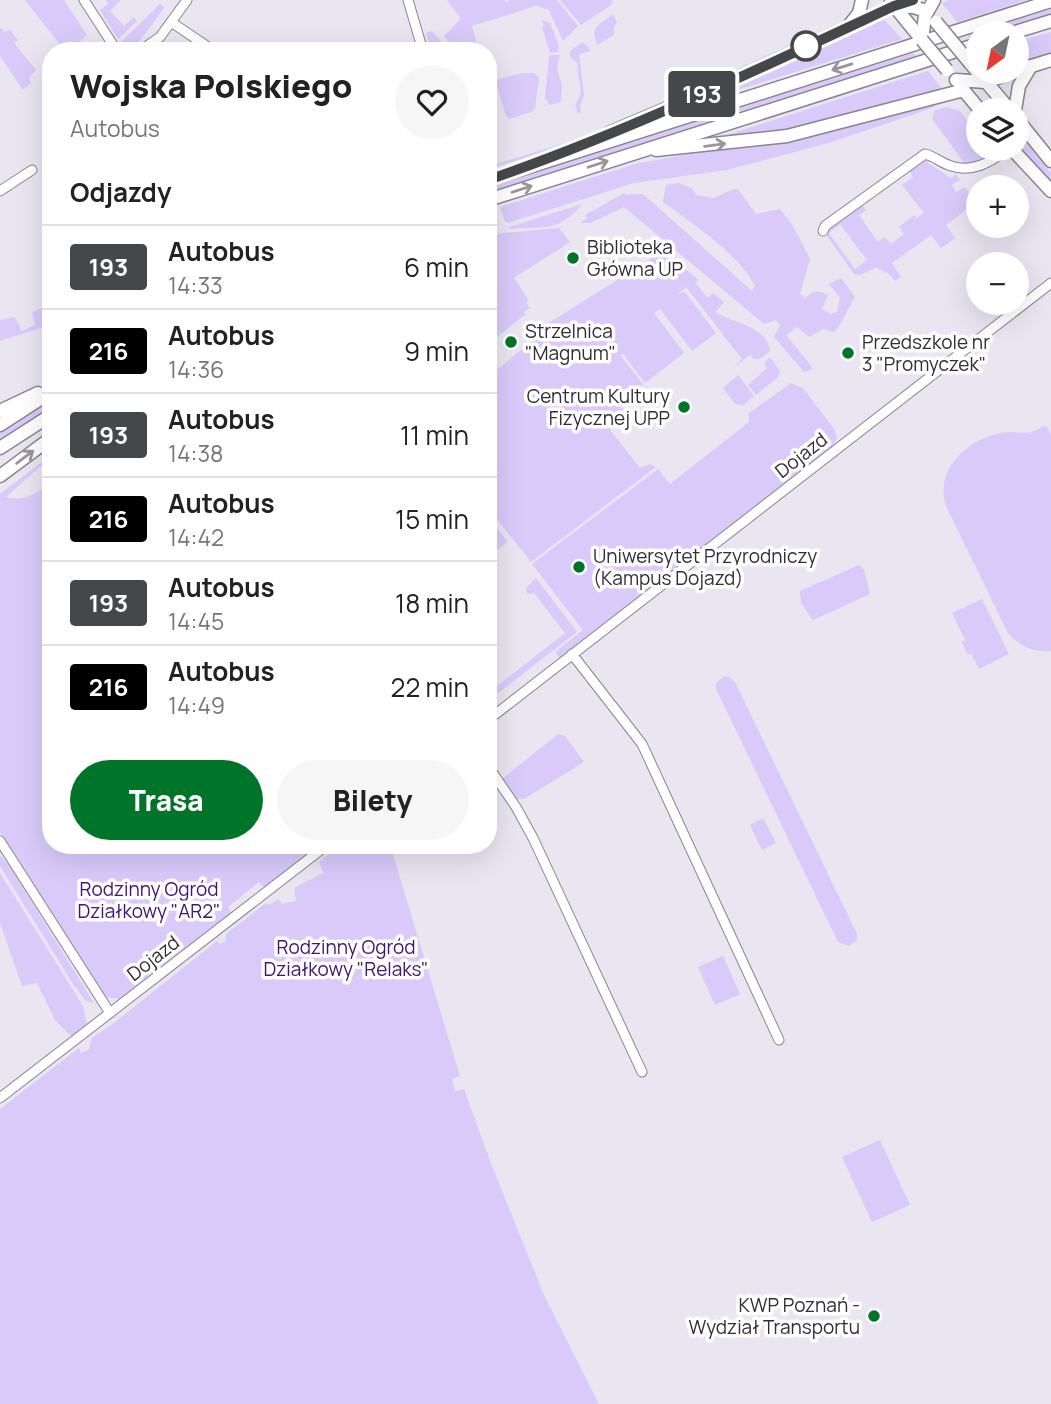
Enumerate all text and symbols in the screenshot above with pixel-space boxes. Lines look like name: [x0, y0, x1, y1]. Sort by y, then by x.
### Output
north arrow: [966, 21, 1029, 84]
map controls: [966, 21, 1029, 315]
unlabelled marker: [791, 31, 821, 61]
one-way arrow: [831, 61, 853, 74]
text: Wojska Polskiego: [70, 63, 352, 108]
button: heart: [395, 65, 469, 139]
line badge: 193: [662, 71, 742, 117]
text: 193: [682, 77, 722, 110]
button: layers: [966, 98, 1029, 161]
text: Autobus: [70, 112, 160, 144]
one-way arrow: [703, 139, 726, 152]
one-way arrow: [586, 157, 608, 170]
text: Odjazdy: [70, 174, 171, 210]
button: +: [966, 175, 1029, 238]
one-way arrow: [510, 182, 532, 194]
text: Autobus: [168, 233, 275, 269]
place label: Biblioteka Główna UP: [587, 234, 683, 282]
text: 6 min: [404, 249, 469, 285]
text: 193: [89, 250, 128, 283]
marker: Biblioteka Główna UP: [565, 250, 581, 266]
button: −: [966, 252, 1029, 315]
text: 14:33: [168, 269, 223, 301]
text: Autobus: [168, 317, 275, 353]
place label: Strzelnica "Magnum": [525, 318, 616, 366]
place label: Przedszkole nr 3 "Promyczek": [862, 329, 990, 377]
text: 9 min: [404, 333, 469, 369]
text: 216: [89, 334, 128, 367]
marker: Strzelnica "Magnum": [503, 334, 519, 350]
marker: Przedszkole nr 3 "Promyczek": [840, 345, 856, 361]
text: 14:36: [168, 353, 224, 385]
place label: Centrum Kultury Fizycznej UPP: [527, 383, 670, 431]
marker: Centrum Kultury Fizycznej UPP: [676, 399, 692, 415]
text: Autobus: [168, 401, 275, 437]
text: 11 min: [400, 417, 469, 453]
text: 193: [89, 418, 128, 451]
street label: Dojazd: [769, 426, 833, 484]
text: 14:38: [168, 437, 223, 469]
one-way arrow: [16, 450, 34, 465]
text: Autobus: [168, 485, 275, 521]
text: 15 min: [395, 501, 469, 537]
text: 216: [89, 502, 128, 535]
text: 14:42: [168, 521, 224, 553]
place label: Uniwersytet Przyrodniczy (Kampus Dojazd): [593, 543, 817, 591]
marker: Uniwersytet Przyrodniczy (Kampus Dojazd): [571, 559, 587, 575]
text: Autobus: [168, 569, 275, 605]
text: 18 min: [395, 585, 469, 621]
text: 193: [89, 586, 128, 619]
text: 14:45: [168, 605, 224, 637]
text: Autobus: [168, 653, 275, 689]
text: 22 min: [391, 669, 469, 705]
text: 216: [89, 670, 128, 703]
text: 14:49: [168, 689, 225, 721]
button: Trasa: [70, 760, 263, 840]
button: Bilety: [277, 760, 469, 840]
park label: Rodzinny Ogród Działkowy "AR2": [77, 876, 221, 924]
street label: Dojazd: [121, 929, 185, 987]
park label: Rodzinny Ogród Działkowy "Relaks": [263, 934, 429, 982]
place label: KWP Poznań - Wydział Transportu: [688, 1292, 860, 1340]
marker: KWP Poznań - Wydział Transportu: [866, 1308, 882, 1324]

